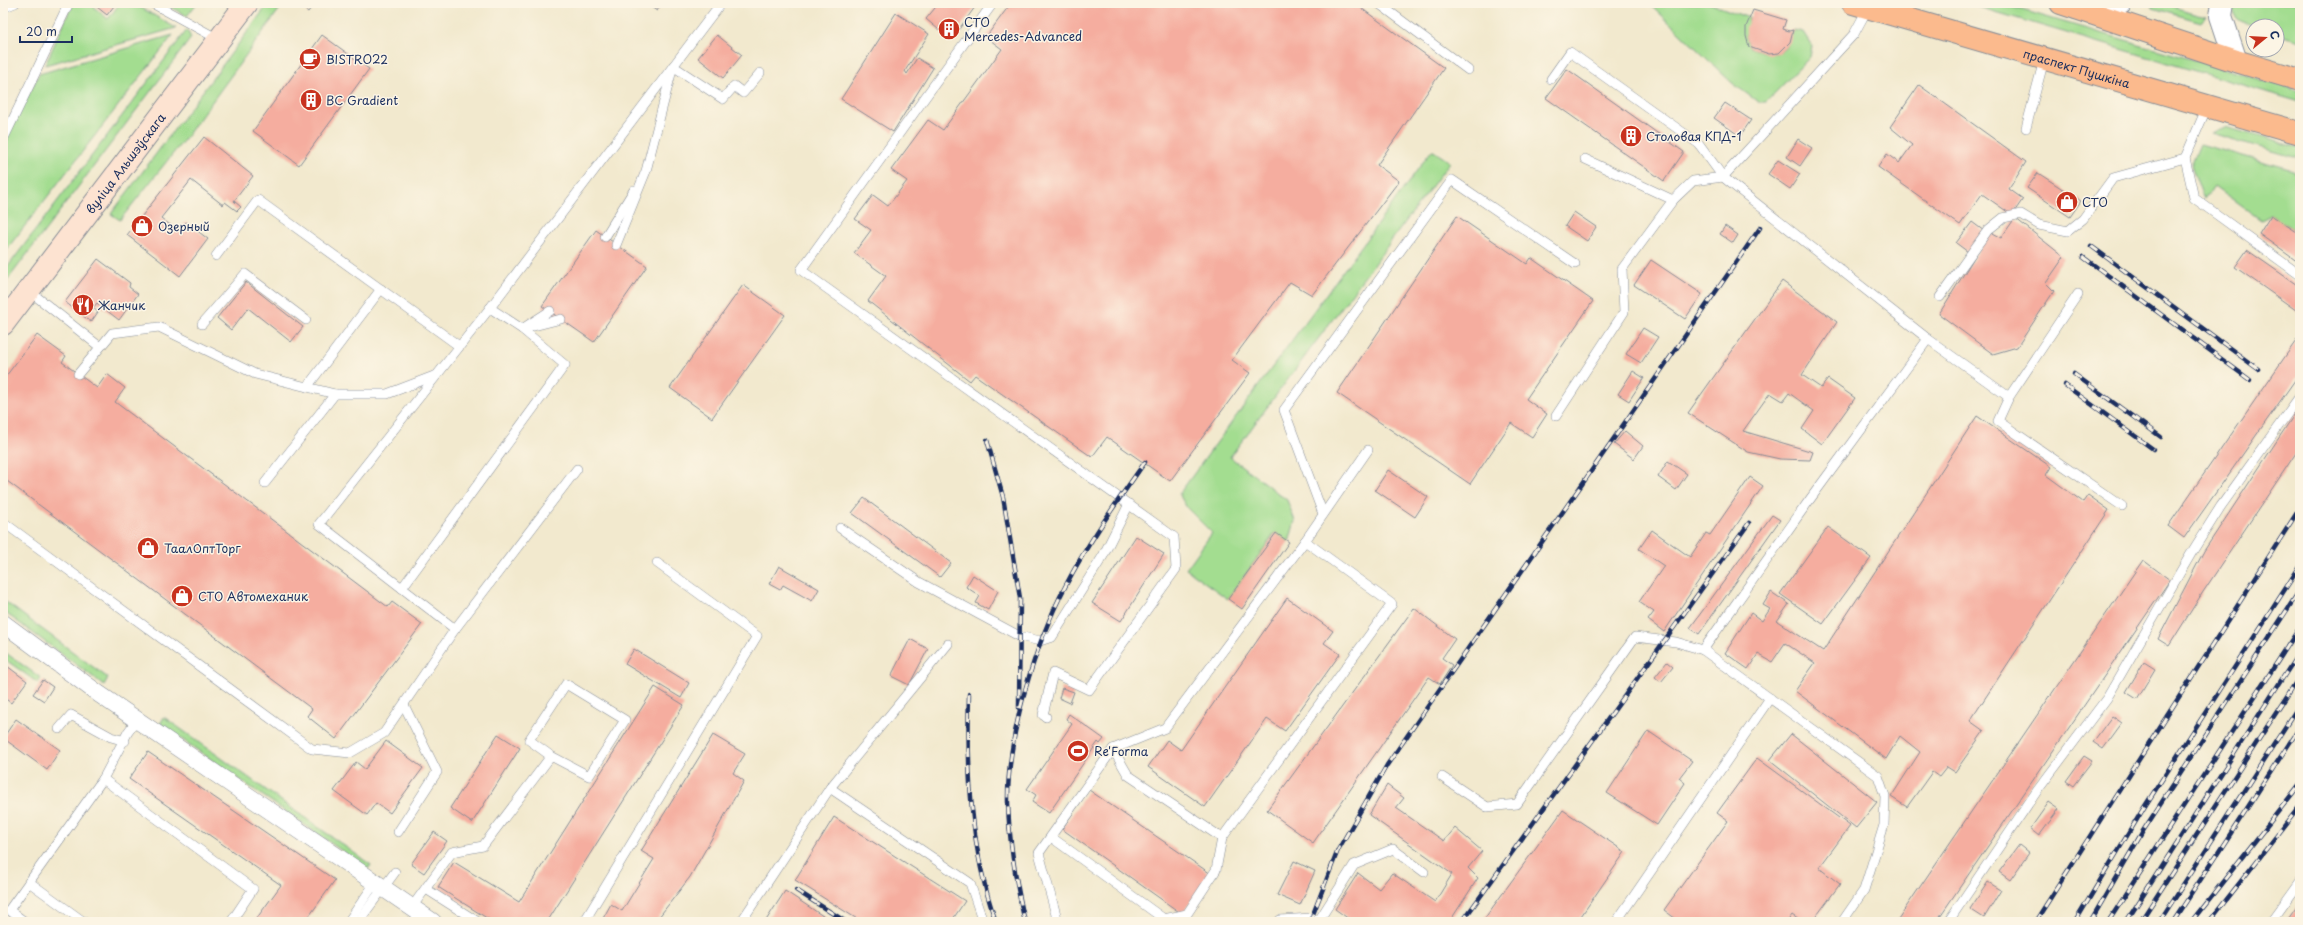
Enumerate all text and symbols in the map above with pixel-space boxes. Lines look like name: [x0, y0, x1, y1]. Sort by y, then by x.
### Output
place label: СТО Mercedes-Advanced: [964, 13, 1082, 45]
building icon: СТО Mercedes-Advanced: [936, 16, 962, 42]
scale bar: [20, 18, 72, 44]
north arrow: [2245, 18, 2285, 58]
text: 20 m: [26, 22, 57, 40]
text: С: [2266, 28, 2284, 41]
street label: праспект Пушкіна: [2021, 44, 2133, 92]
cafe icon: BISTRO22: [297, 46, 323, 72]
place label: BISTRO22: [326, 50, 388, 68]
building icon: BC Gradient: [298, 87, 324, 113]
place label: BC Gradient: [326, 91, 398, 109]
street label: вуліца Альшэўскага: [81, 109, 170, 217]
building icon: Столовая КПД-1: [1618, 123, 1644, 149]
place label: Столовая КПД-1: [1646, 127, 1742, 145]
shop icon: СТО: [2054, 189, 2080, 215]
place label: СТО: [2082, 193, 2108, 211]
shop icon: Озерный: [129, 213, 155, 239]
place label: Озерный: [158, 217, 210, 235]
restaurant icon: Жанчик: [70, 292, 96, 318]
place label: Жанчик: [97, 296, 146, 314]
shop icon: ТаалОптТорг: [135, 535, 161, 561]
place label: ТаалОптТорг: [164, 539, 241, 557]
shop icon: СТО Автомеханик: [169, 583, 195, 609]
place label: СТО Автомеханик: [198, 587, 309, 605]
sports icon: Re'Forma: [1065, 738, 1091, 764]
place label: Re'Forma: [1094, 742, 1149, 760]

